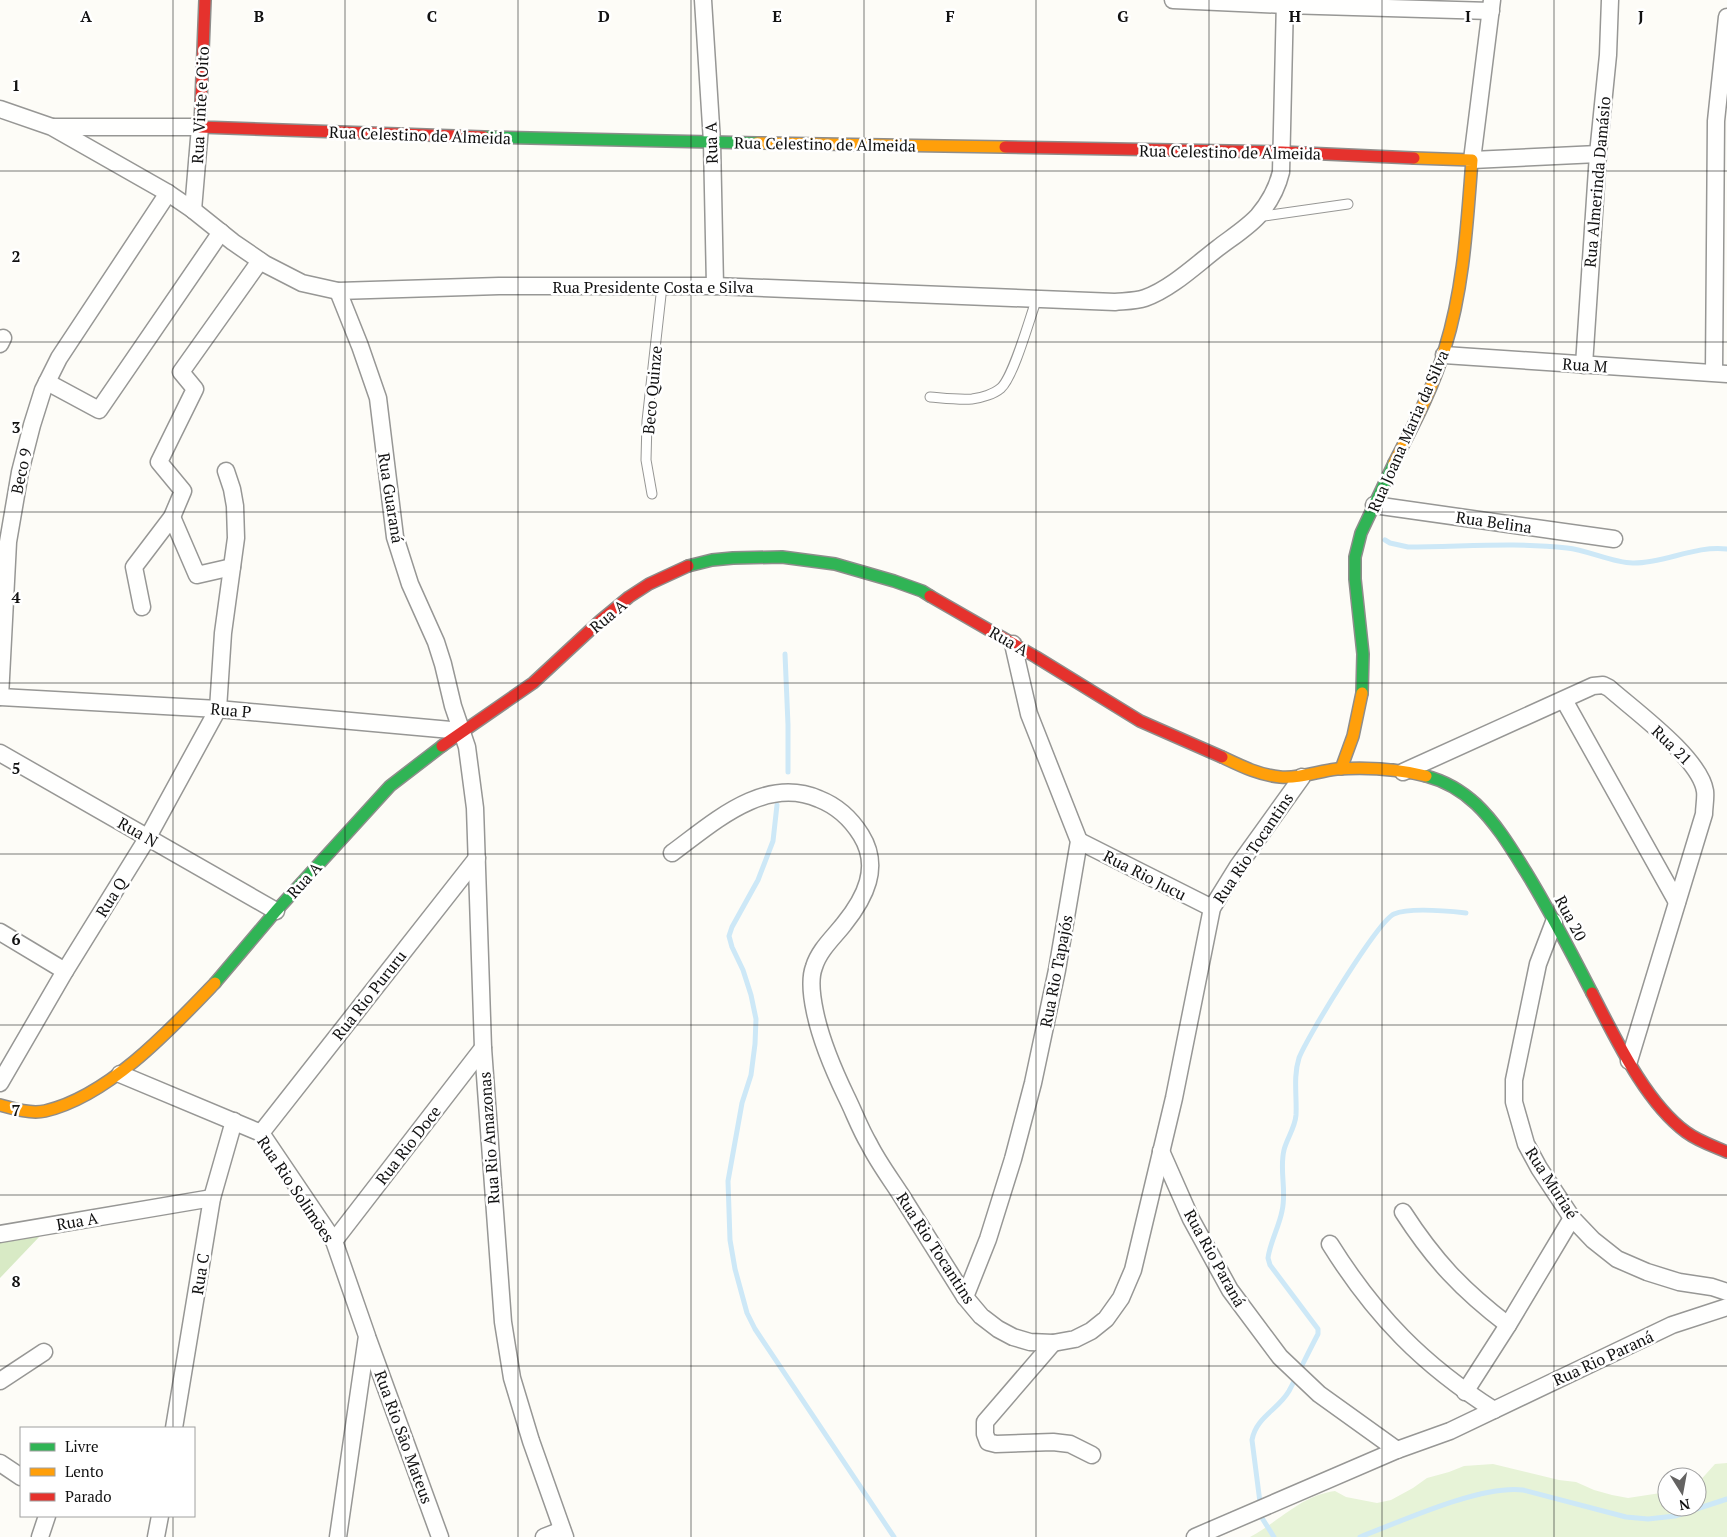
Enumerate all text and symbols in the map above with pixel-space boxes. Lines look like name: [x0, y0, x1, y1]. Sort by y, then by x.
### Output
text: A: [80, 5, 92, 27]
text: B: [254, 5, 264, 27]
text: C: [427, 5, 437, 27]
text: D: [598, 5, 610, 27]
text: E: [772, 5, 782, 27]
text: F: [945, 5, 955, 27]
text: G: [1117, 5, 1129, 27]
text: H: [1289, 5, 1301, 27]
text: I: [1465, 5, 1471, 27]
text: J: [1638, 5, 1644, 27]
street label: Rua Vinte e Oito: [186, 46, 214, 164]
text: 1: [11, 74, 21, 96]
street label: Rua Almerinda Damásio: [1579, 95, 1615, 269]
street label: Rua Celestino de Almeida: [329, 121, 511, 149]
street label: Rua A: [699, 122, 723, 164]
street label: Rua Celestino de Almeida: [734, 131, 916, 157]
street label: Rua Celestino de Almeida: [1139, 139, 1321, 165]
text: 2: [11, 245, 21, 267]
street label: Rua Presidente Costa e Silva: [552, 276, 754, 298]
street label: Beco Quinze: [637, 345, 667, 435]
street label: Rua Joana Maria da Silva: [1362, 346, 1454, 516]
street label: Rua M: [1562, 352, 1608, 378]
text: 3: [11, 416, 21, 438]
street label: Beco 9: [5, 446, 37, 496]
street label: Rua Guaraná: [373, 451, 409, 545]
street label: Rua Belina: [1455, 506, 1533, 538]
text: 4: [11, 586, 21, 608]
street label: Rua A: [585, 594, 631, 638]
street label: Rua A: [985, 621, 1033, 661]
street label: Rua P: [210, 697, 252, 723]
street label: Rua 21: [1647, 720, 1697, 770]
text: 5: [11, 757, 21, 779]
street label: Rua Rio Tocantins: [1208, 788, 1298, 908]
street label: Rua N: [114, 812, 162, 852]
street label: Rua Rio Jucu: [1100, 845, 1190, 905]
street label: Rua A: [282, 857, 326, 903]
street label: Rua Q: [90, 872, 132, 921]
street label: Rua 20: [1550, 891, 1592, 945]
street label: Rua Rio Tapajós: [1034, 913, 1078, 1029]
text: 6: [11, 928, 21, 950]
street label: Rua Rio Pururu: [327, 945, 411, 1045]
street label: Rua Rio Amazonas: [473, 1071, 505, 1205]
text: 7: [11, 1099, 21, 1121]
street label: Rua Rio Doce: [370, 1101, 446, 1189]
street label: Rua Rio Solimões: [252, 1132, 340, 1247]
street label: Rua Muriaé: [1521, 1143, 1583, 1223]
street label: Rua Rio Tocantins: [892, 1188, 980, 1308]
street label: Rua Rio Paraná: [1179, 1205, 1251, 1311]
street label: Rua A: [54, 1207, 100, 1235]
street label: Rua C: [186, 1252, 214, 1296]
text: 8: [11, 1270, 21, 1292]
street label: Rua Rio Paraná: [1549, 1325, 1657, 1391]
street label: Rua Rio São Mateus: [370, 1367, 438, 1507]
legend: [20, 1427, 195, 1517]
text: Livre: [65, 1436, 99, 1456]
text: Lento: [65, 1461, 104, 1481]
north arrow: [1657, 1467, 1707, 1517]
text: Parado: [65, 1486, 111, 1506]
text: N: [1677, 1495, 1692, 1516]

